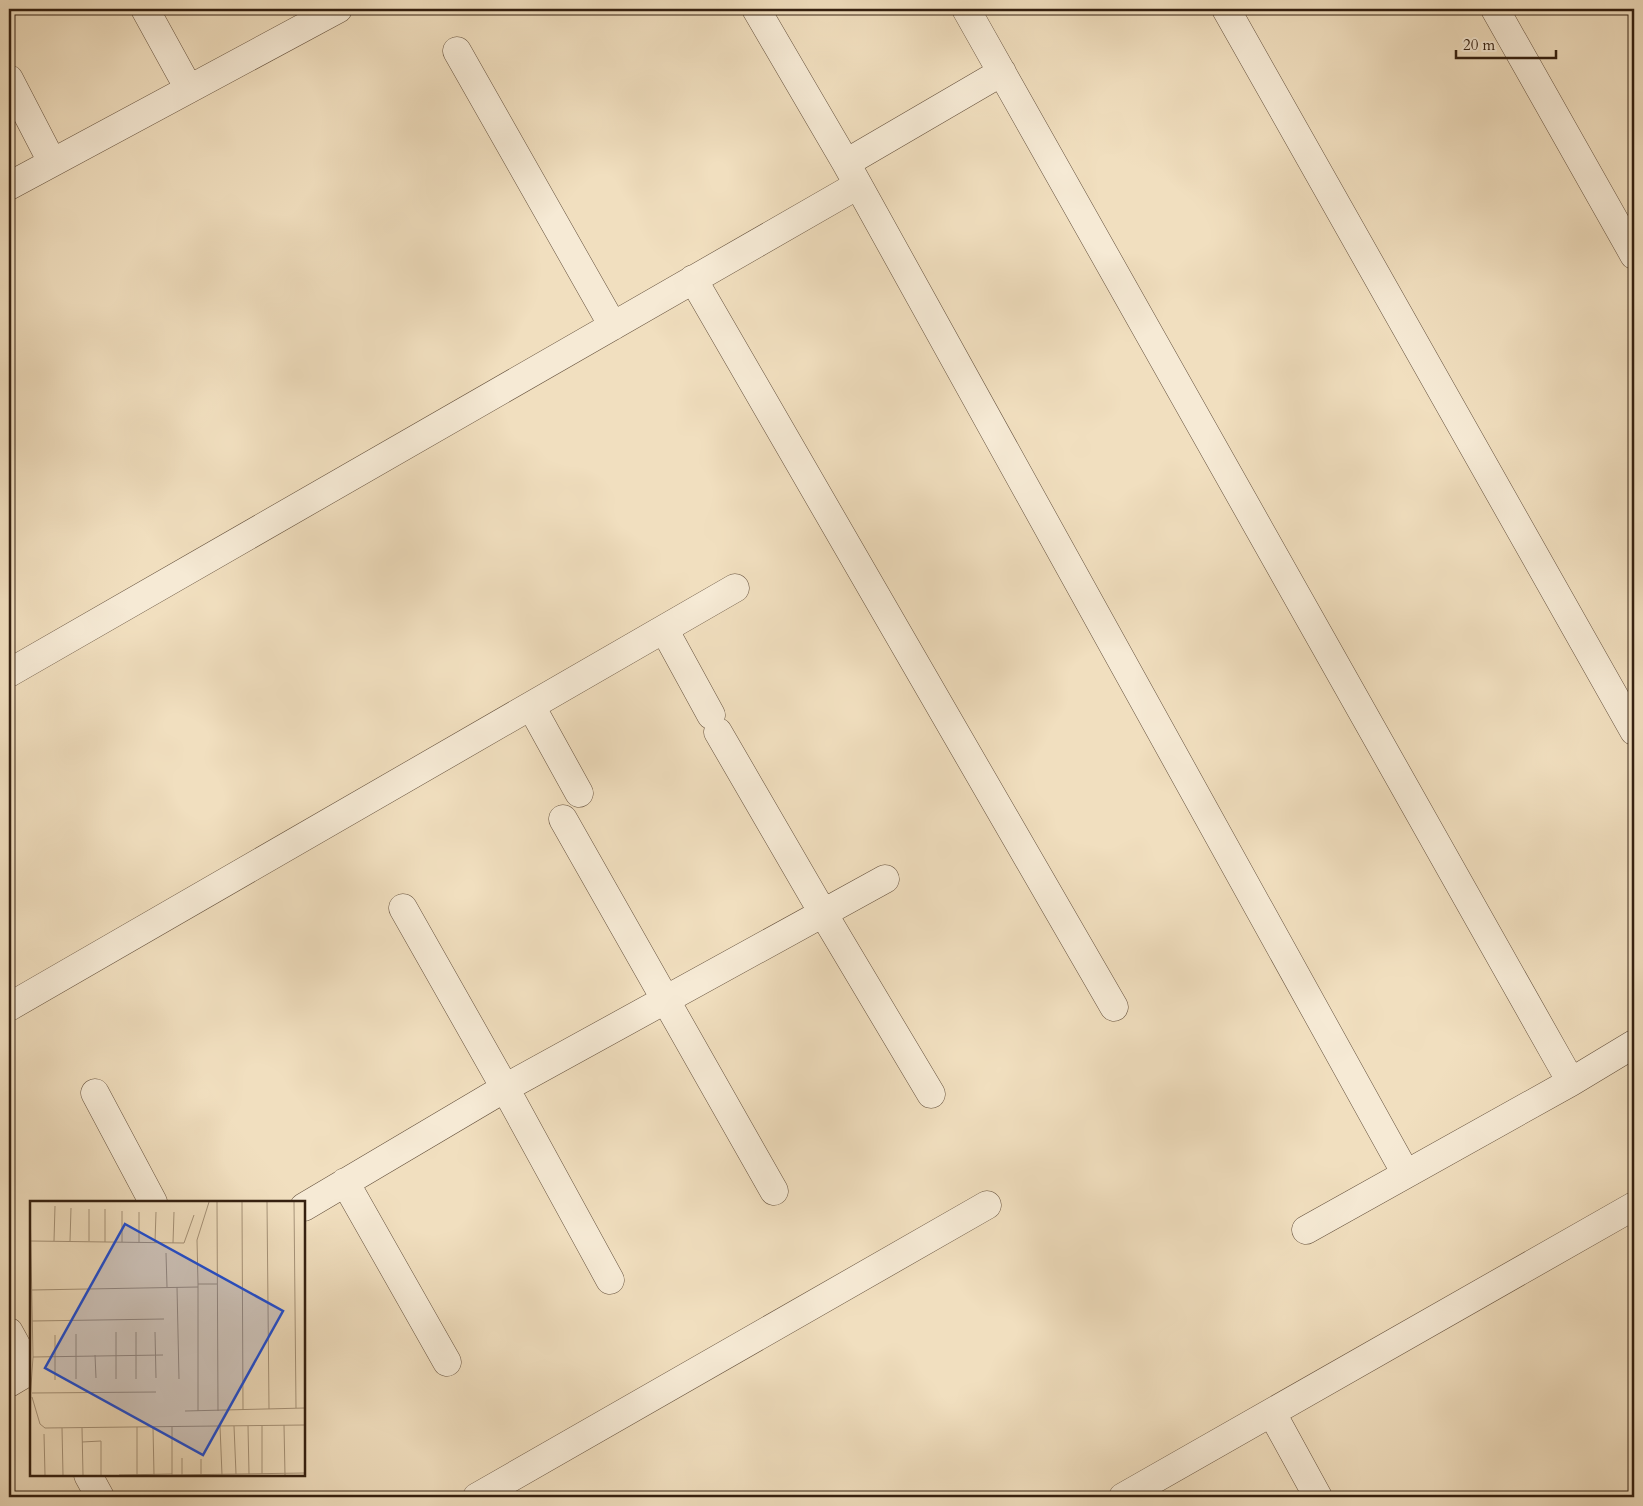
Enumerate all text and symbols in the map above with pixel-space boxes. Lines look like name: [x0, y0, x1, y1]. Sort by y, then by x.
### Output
scale bar: [1456, 28, 1556, 60]
text: 20 m: [1463, 35, 1495, 55]
inset map: [30, 1201, 305, 1476]

